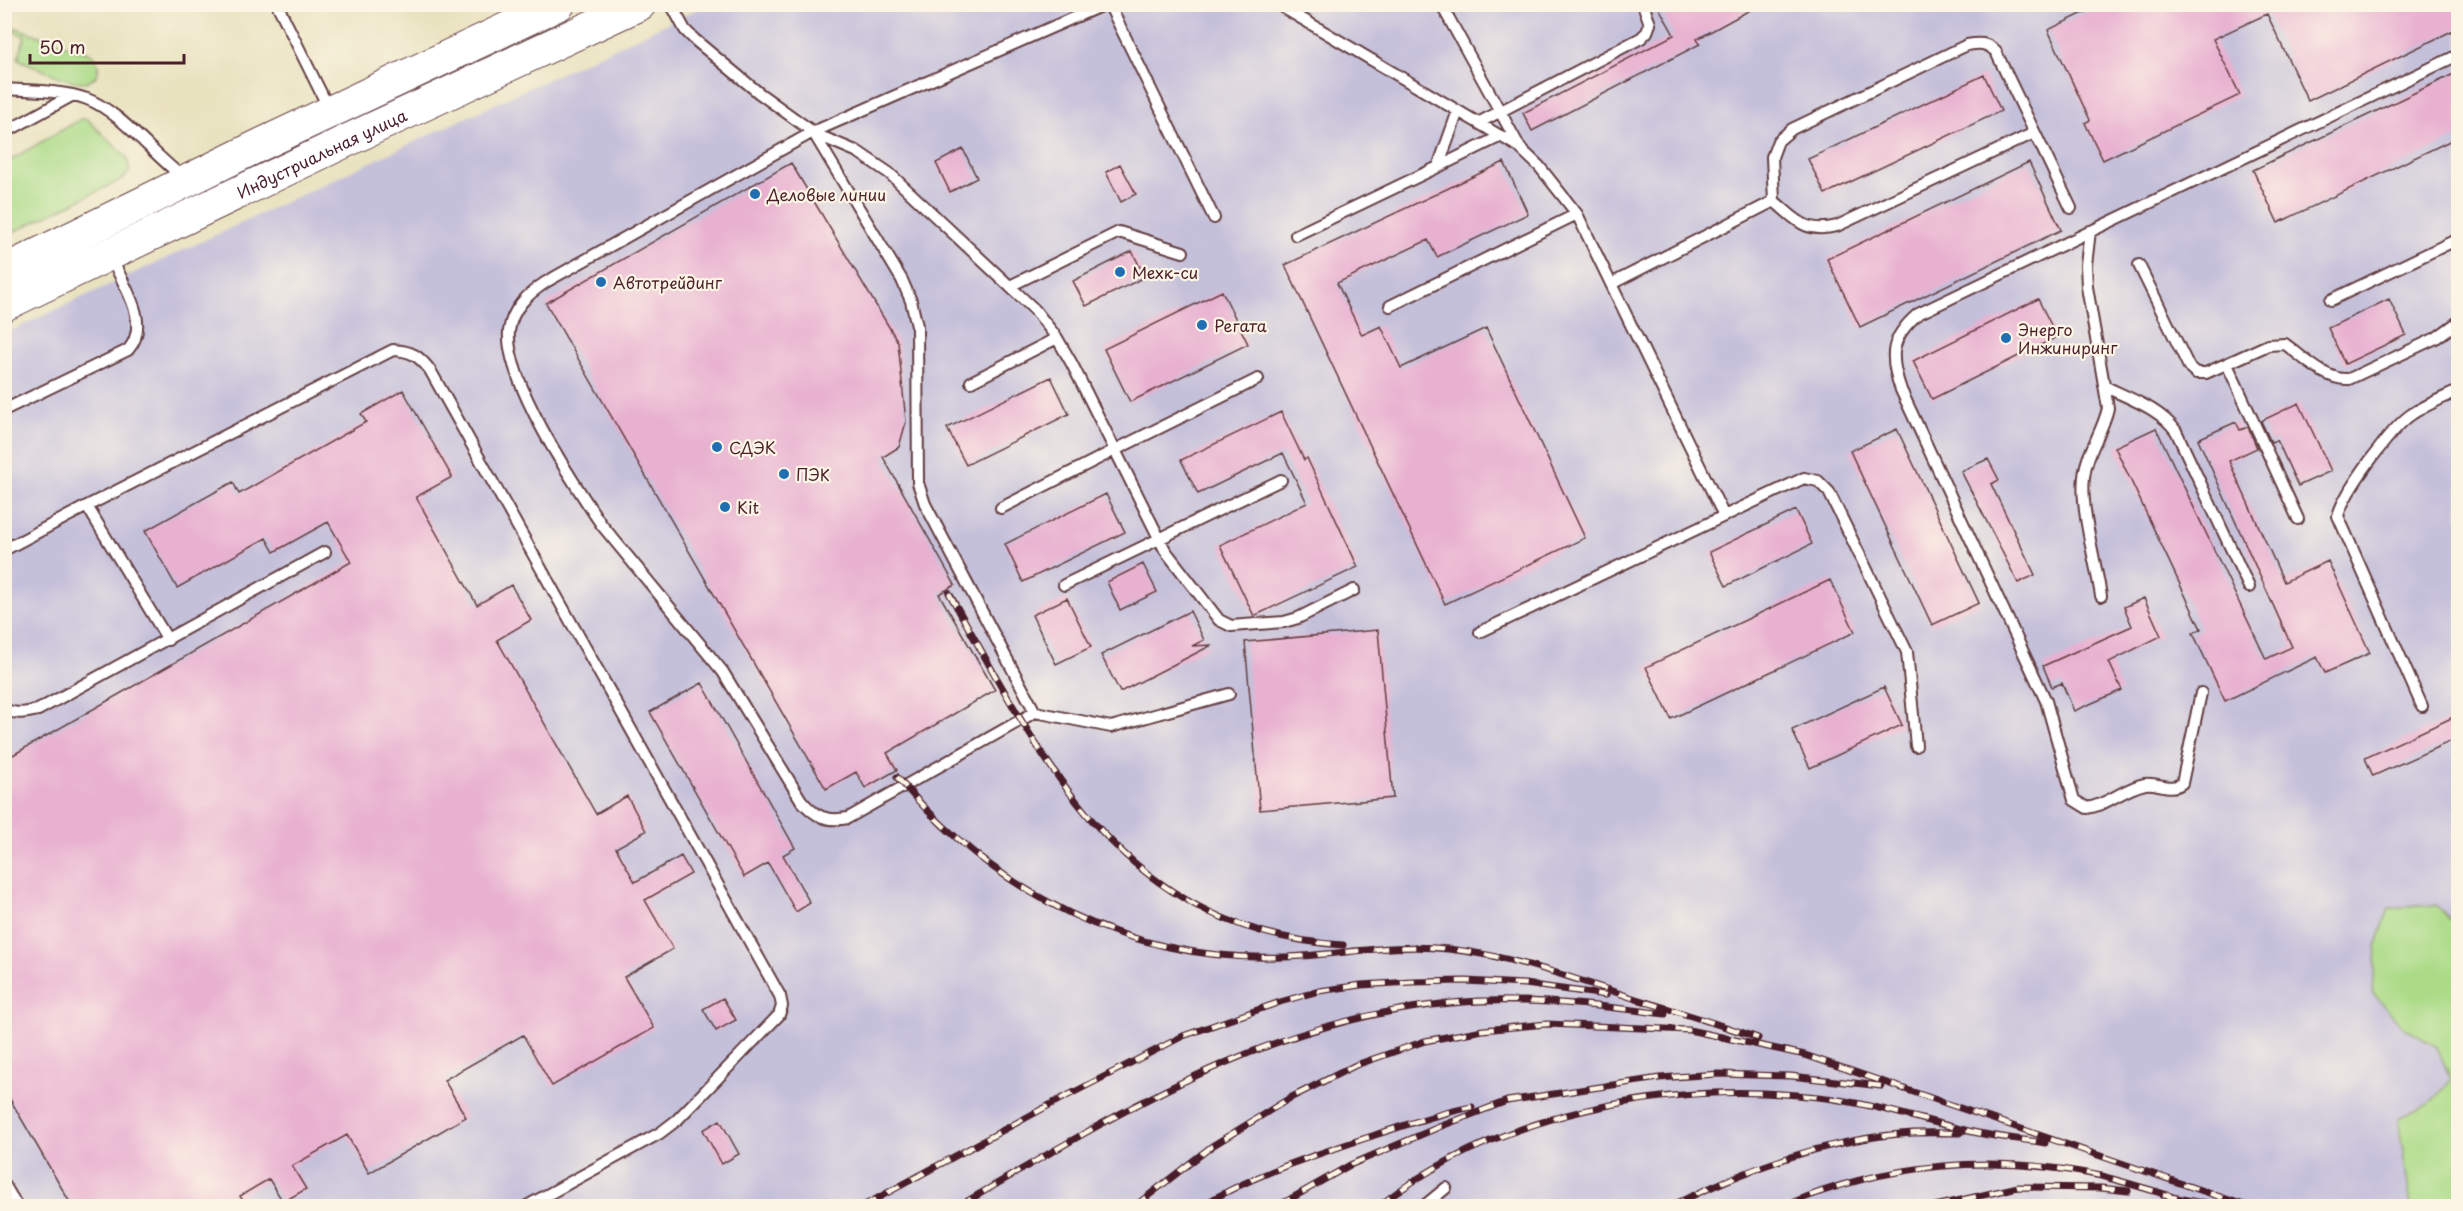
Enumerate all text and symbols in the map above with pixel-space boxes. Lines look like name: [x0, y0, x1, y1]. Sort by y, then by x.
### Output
scale bar: [30, 27, 184, 65]
text: 50 m: [39, 33, 86, 60]
street label: Индустриальная улица: [233, 102, 410, 204]
place label: Деловые линии: [766, 182, 886, 206]
marker: Деловые линии: [748, 187, 762, 201]
place label: Мехк-си: [1132, 260, 1198, 284]
marker: Мехк-си: [1113, 265, 1127, 279]
place label: Автотрейдинг: [613, 270, 723, 294]
marker: Автотрейдинг: [594, 275, 608, 289]
place label: Регата: [1214, 313, 1267, 337]
place label: Энерго Инжиниринг: [2018, 317, 2118, 359]
marker: Регата: [1195, 318, 1209, 332]
marker: Энерго Инжиниринг: [1999, 331, 2013, 345]
place label: СДЭК: [729, 435, 776, 459]
marker: СДЭК: [710, 440, 724, 454]
place label: ПЭК: [796, 462, 830, 486]
marker: ПЭК: [777, 467, 791, 481]
place label: Kit: [737, 495, 759, 519]
marker: Kit: [718, 500, 732, 514]

